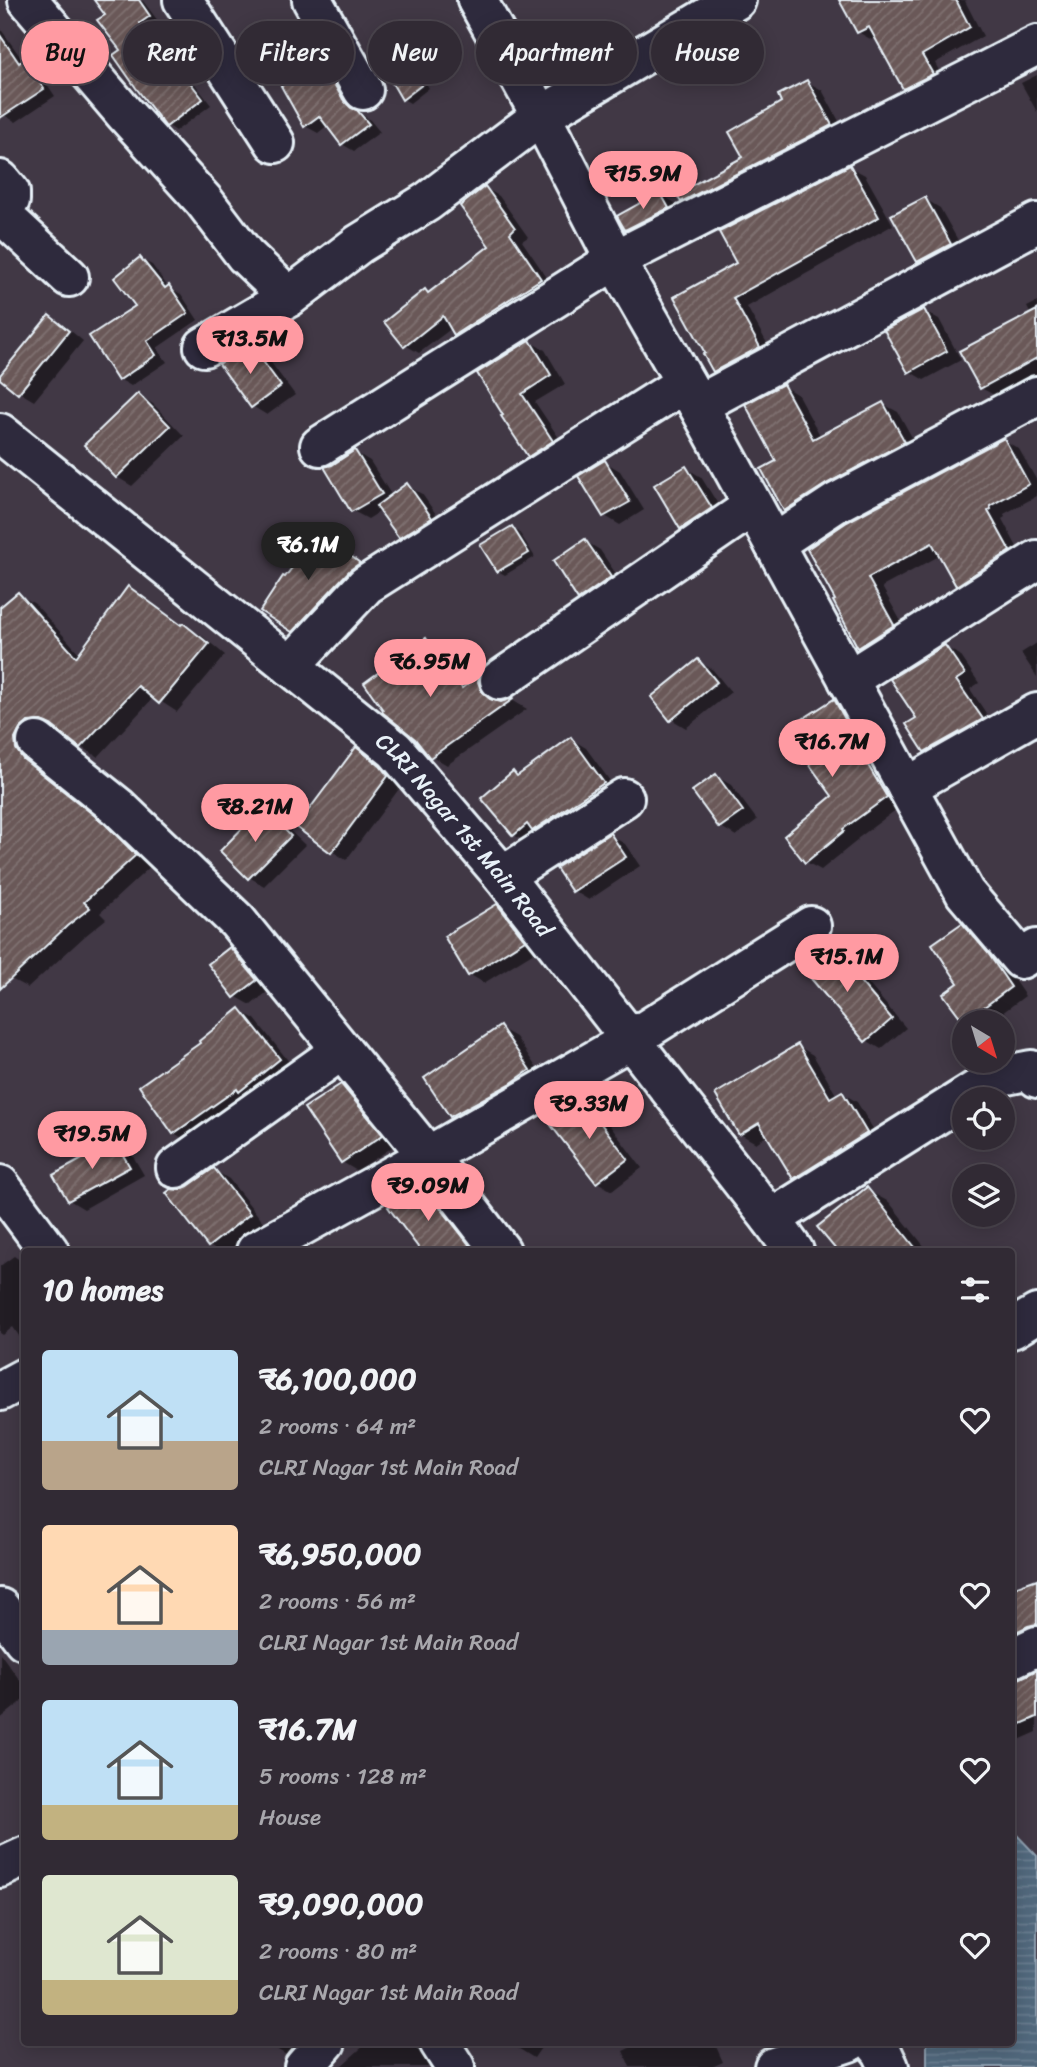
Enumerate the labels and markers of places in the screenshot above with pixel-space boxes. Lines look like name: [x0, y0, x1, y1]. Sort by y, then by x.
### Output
pin: ₹15.9M: [586, 152, 700, 211]
pin: ₹13.5M: [193, 316, 307, 376]
pin: ₹6.1M: [259, 522, 357, 582]
pin: ₹6.95M: [373, 640, 487, 699]
pin: ₹16.7M: [775, 720, 889, 779]
pin: ₹8.21M: [198, 784, 312, 844]
pin: ₹15.1M: [790, 934, 904, 994]
pin: ₹9.33M: [532, 1082, 646, 1141]
pin: ₹19.5M: [35, 1112, 149, 1171]
pin: ₹9.09M: [371, 1164, 485, 1223]

